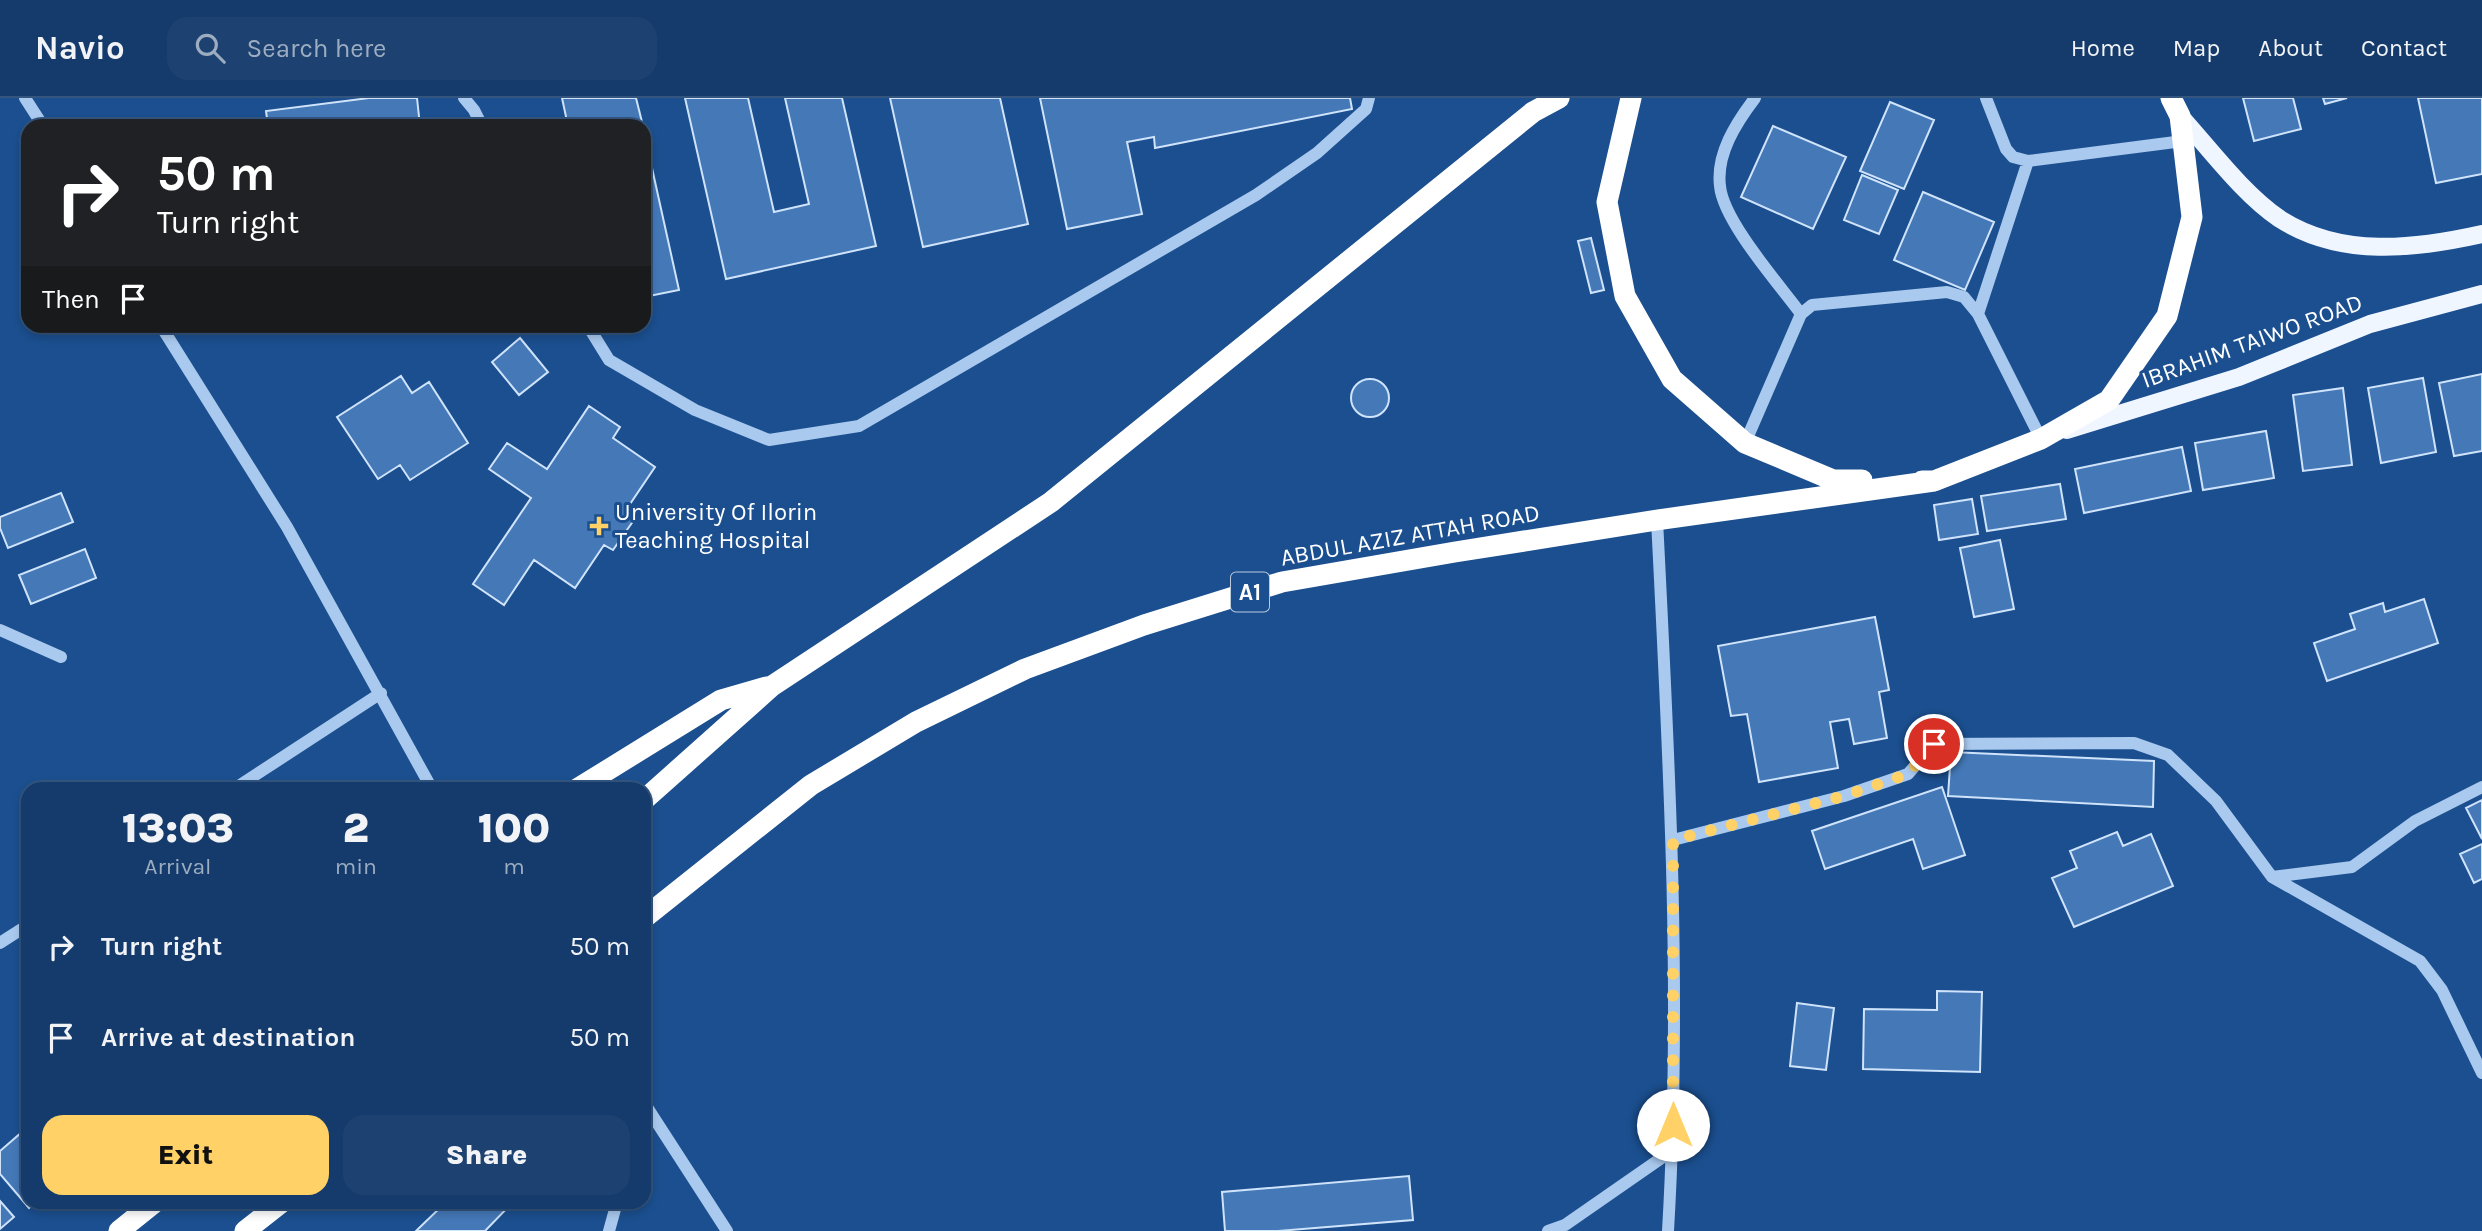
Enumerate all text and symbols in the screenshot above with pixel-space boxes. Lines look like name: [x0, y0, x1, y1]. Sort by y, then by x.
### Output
search box: [167, 17, 657, 80]
text: Navio: [35, 29, 125, 67]
icon: search: [191, 29, 229, 67]
text: Search here: [247, 33, 386, 64]
text: Home: [2071, 34, 2135, 62]
text: Map: [2173, 34, 2220, 62]
text: About: [2258, 34, 2323, 62]
text: Contact: [2361, 34, 2447, 62]
text: 50 m: [157, 145, 275, 202]
icon: right: [42, 147, 133, 238]
text: Turn right: [157, 204, 299, 241]
icon: arrive: [114, 280, 152, 318]
text: Then: [42, 284, 100, 315]
street label: IBRAHIM TAIWO ROAD: [2138, 288, 2366, 394]
place label: University Of Ilorin Teaching Hospital: [615, 498, 817, 554]
street label: ABDUL AZIZ ATTAH ROAD: [1278, 498, 1542, 572]
marker: University Of Ilorin Teaching Hospital: [589, 516, 609, 536]
road number: A1: [1231, 572, 1269, 612]
pin: [1904, 714, 1964, 774]
icon: arrive: [1915, 725, 1953, 763]
text: 13:03: [122, 803, 234, 853]
text: 2: [343, 803, 369, 853]
text: 100: [478, 803, 550, 853]
text: Arrival: [144, 853, 212, 880]
text: min: [335, 853, 377, 880]
text: m: [503, 853, 525, 880]
icon: right: [42, 928, 80, 966]
text: Turn right: [101, 931, 222, 962]
text: 50 m: [569, 931, 630, 962]
icon: arrive: [42, 1019, 80, 1057]
text: Arrive at destination: [101, 1022, 355, 1053]
text: 50 m: [569, 1022, 630, 1053]
position arrow: [1636, 1088, 1710, 1162]
button: Exit: [42, 1115, 329, 1195]
button: Share: [343, 1115, 630, 1195]

